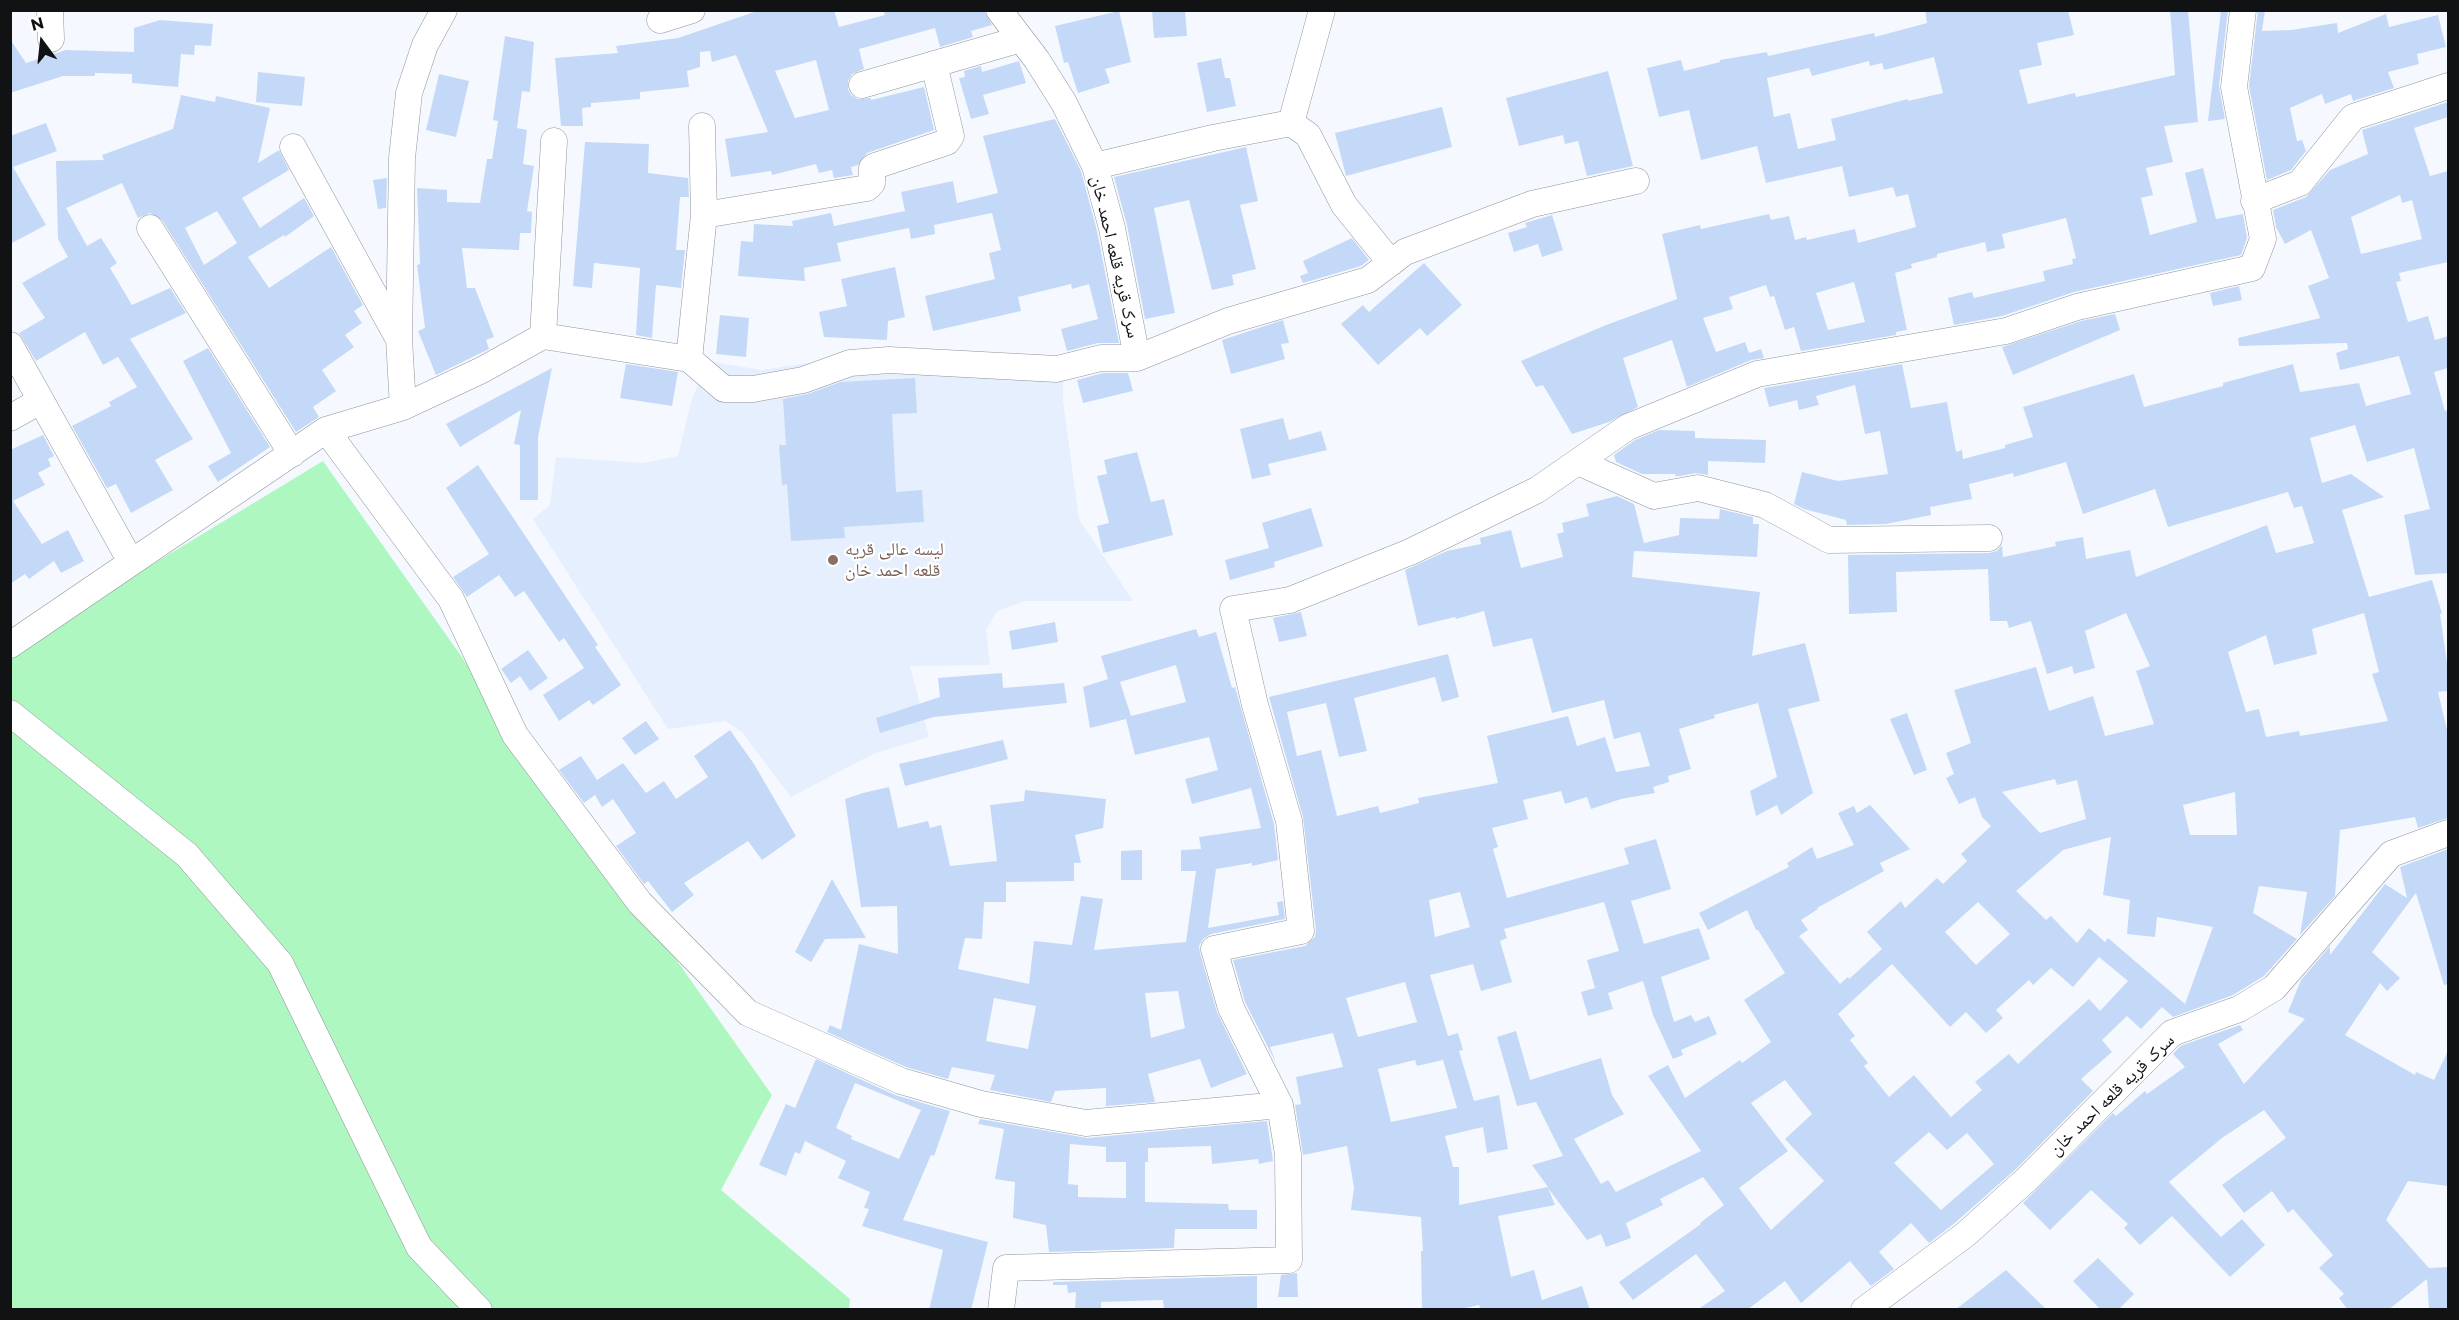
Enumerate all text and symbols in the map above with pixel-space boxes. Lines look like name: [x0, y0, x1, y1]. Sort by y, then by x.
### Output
north arrow: [12, 12, 72, 72]
text: N: [29, 13, 46, 35]
street label: سرک قریه قلعه احمد خان: [1086, 174, 1144, 340]
place label: لیسه عالی قریه قلعه احمد خان: [845, 539, 944, 582]
marker: لیسه عالی قریه قلعه احمد خان: [826, 553, 840, 567]
street label: سرک قریه قلعه احمد خان: [2045, 1030, 2179, 1160]

